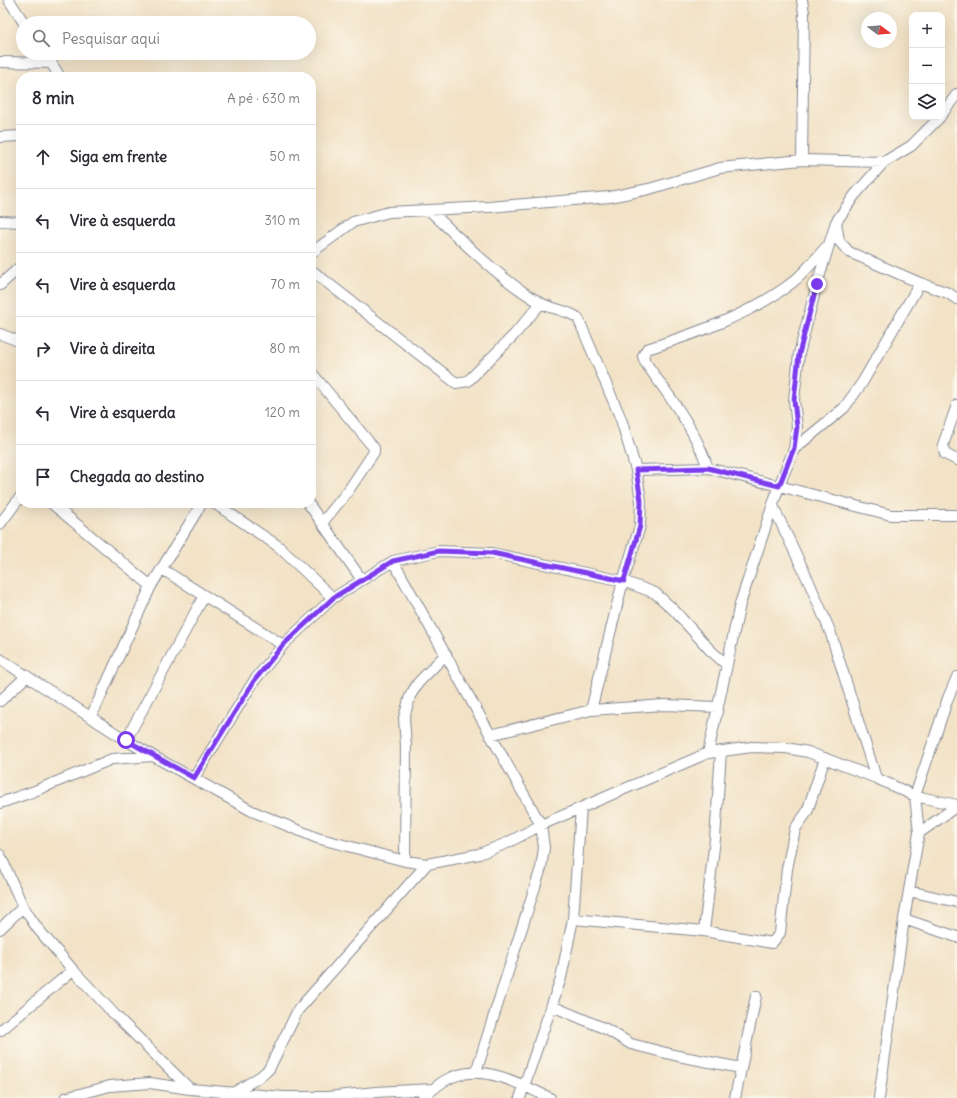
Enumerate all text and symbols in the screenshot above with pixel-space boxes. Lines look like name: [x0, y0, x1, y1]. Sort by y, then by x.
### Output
north arrow: [861, 12, 897, 48]
map controls: [909, 12, 945, 120]
button: +: [909, 12, 945, 48]
search box: [16, 16, 316, 60]
icon: search: [30, 27, 52, 49]
text: Pesquisar aqui: [62, 29, 160, 48]
button: −: [909, 48, 945, 84]
button: layers: [909, 84, 945, 120]
text: 8 min: [32, 87, 74, 109]
text: A pé · 630 m: [227, 90, 300, 107]
icon: ahead: [32, 146, 54, 168]
text: Siga em frente: [70, 147, 167, 166]
text: 50 m: [269, 148, 300, 165]
icon: left: [32, 210, 54, 232]
text: Vire à esquerda: [70, 211, 176, 230]
text: 310 m: [265, 212, 300, 229]
icon: left: [32, 274, 54, 296]
text: Vire à esquerda: [70, 275, 176, 294]
route end: [808, 275, 826, 293]
text: 70 m: [271, 276, 300, 293]
icon: right: [32, 338, 54, 360]
text: Vire à direita: [70, 339, 155, 358]
text: 80 m: [269, 340, 300, 357]
icon: left: [32, 402, 54, 424]
text: Vire à esquerda: [70, 403, 176, 422]
text: 120 m: [265, 404, 300, 421]
icon: arrive: [32, 466, 54, 488]
text: Chegada ao destino: [70, 467, 204, 486]
route start: [117, 731, 135, 749]

